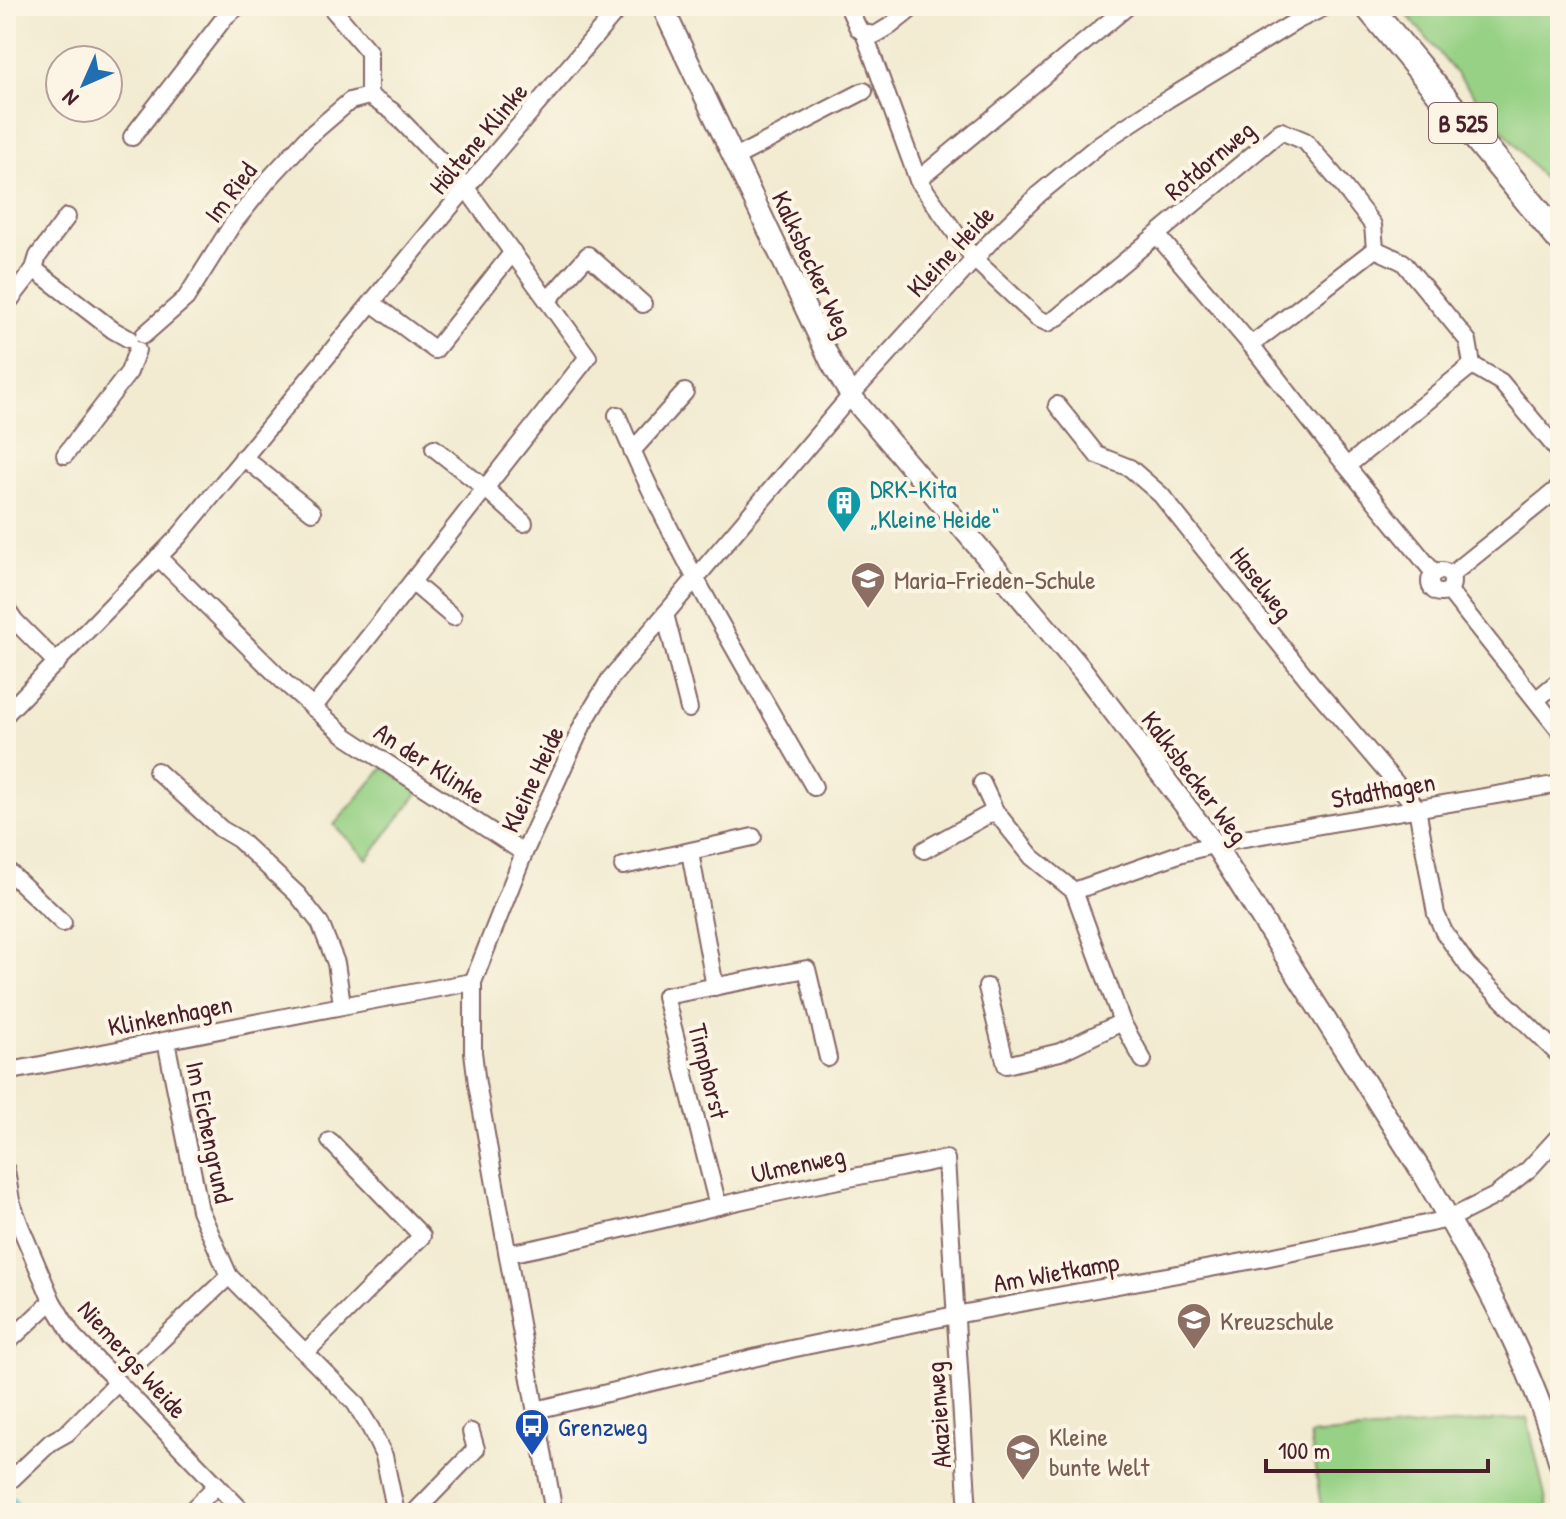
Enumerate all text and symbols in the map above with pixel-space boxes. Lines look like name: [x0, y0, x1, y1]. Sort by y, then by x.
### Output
north arrow: [44, 44, 124, 124]
street label: Höltene Klinke: [421, 75, 535, 201]
text: N: [55, 83, 85, 113]
road number: B 525: [1429, 103, 1497, 143]
street label: Rotdornweg: [1157, 112, 1261, 208]
street label: Im Ried: [196, 154, 264, 230]
street label: Kalksbecker Weg: [764, 185, 862, 343]
street label: Kleine Heide: [898, 198, 1002, 304]
place label: DRK-Kita „Kleine Heide“: [870, 471, 1000, 536]
building icon: DRK-Kita „Kleine Heide“: [825, 484, 863, 534]
street label: Haselweg: [1222, 539, 1302, 627]
school or university icon: Maria-Frieden-Schule: [849, 560, 887, 610]
place label: Maria-Frieden-Schule: [894, 562, 1095, 597]
street label: Kalksbecker Weg: [1134, 703, 1256, 851]
street label: An der Klinke: [368, 714, 492, 812]
street label: Kleine Heide: [492, 720, 572, 838]
street label: Stadthagen: [1328, 764, 1438, 816]
street label: Klinkenhagen: [105, 986, 235, 1044]
street label: Timphorst: [680, 1020, 738, 1123]
street label: Im Eichengrund: [178, 1058, 242, 1206]
street label: Ulmenweg: [748, 1137, 848, 1191]
street label: Am Wietkamp: [990, 1244, 1122, 1300]
street label: Niemergs Weide: [70, 1292, 196, 1426]
school or university icon: Kreuzschule: [1175, 1301, 1213, 1351]
place label: Kreuzschule: [1220, 1303, 1334, 1338]
street label: Akazienweg: [917, 1361, 959, 1469]
bus stop icon: Grenzweg: [513, 1407, 551, 1457]
place label: Grenzweg: [558, 1409, 648, 1444]
place label: Kleine bunte Welt: [1049, 1419, 1150, 1484]
scale bar: [1266, 1423, 1488, 1473]
school or university icon: Kleine bunte Welt: [1004, 1432, 1042, 1482]
text: 100 m: [1278, 1434, 1330, 1466]

